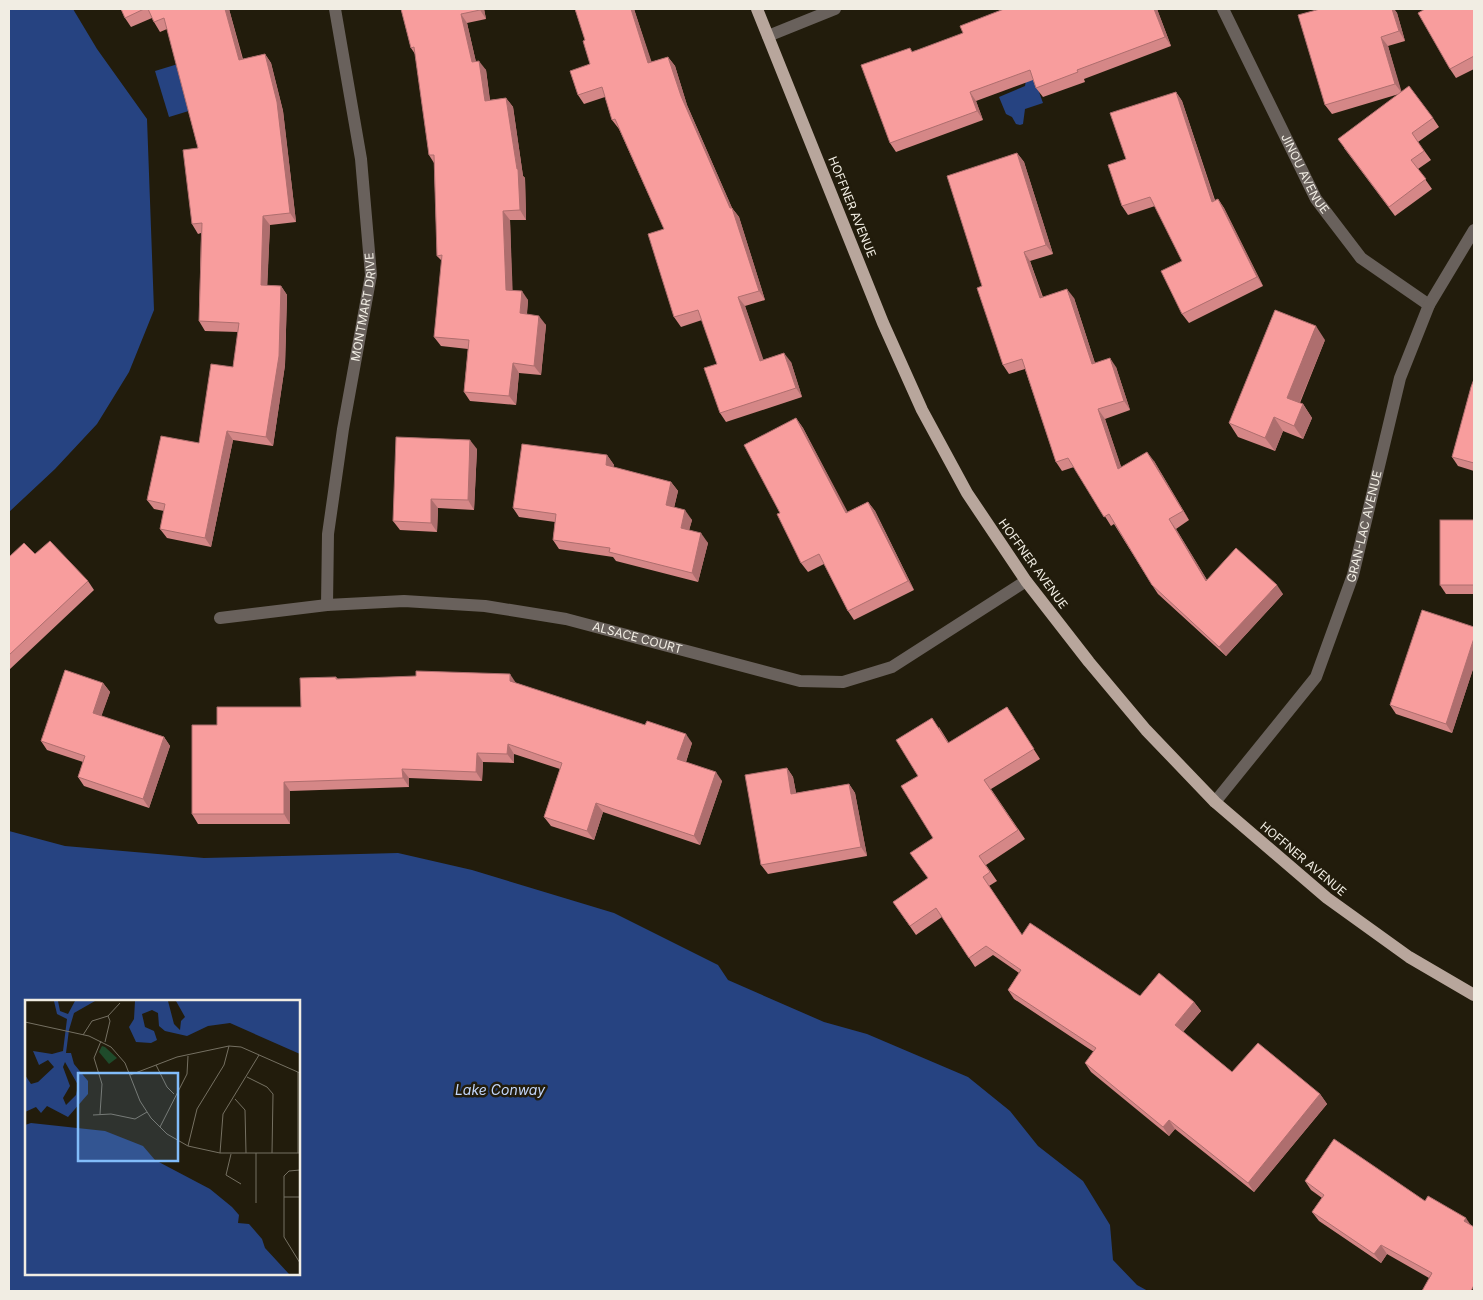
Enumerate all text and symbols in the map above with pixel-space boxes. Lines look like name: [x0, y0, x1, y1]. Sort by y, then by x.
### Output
street label: JINOU AVENUE: [1278, 131, 1333, 217]
street label: HOFFNER AVENUE: [825, 154, 880, 260]
street label: MONTMART DRIVE: [347, 252, 379, 362]
street label: GRAN-LAC AVENUE: [1343, 469, 1385, 584]
street label: HOFFNER AVENUE: [996, 516, 1071, 612]
street label: ALSACE COURT: [591, 618, 684, 657]
street label: HOFFNER AVENUE: [1257, 818, 1349, 899]
inset map: [25, 1000, 300, 1275]
water label: Lake Conway: [455, 1081, 546, 1098]

